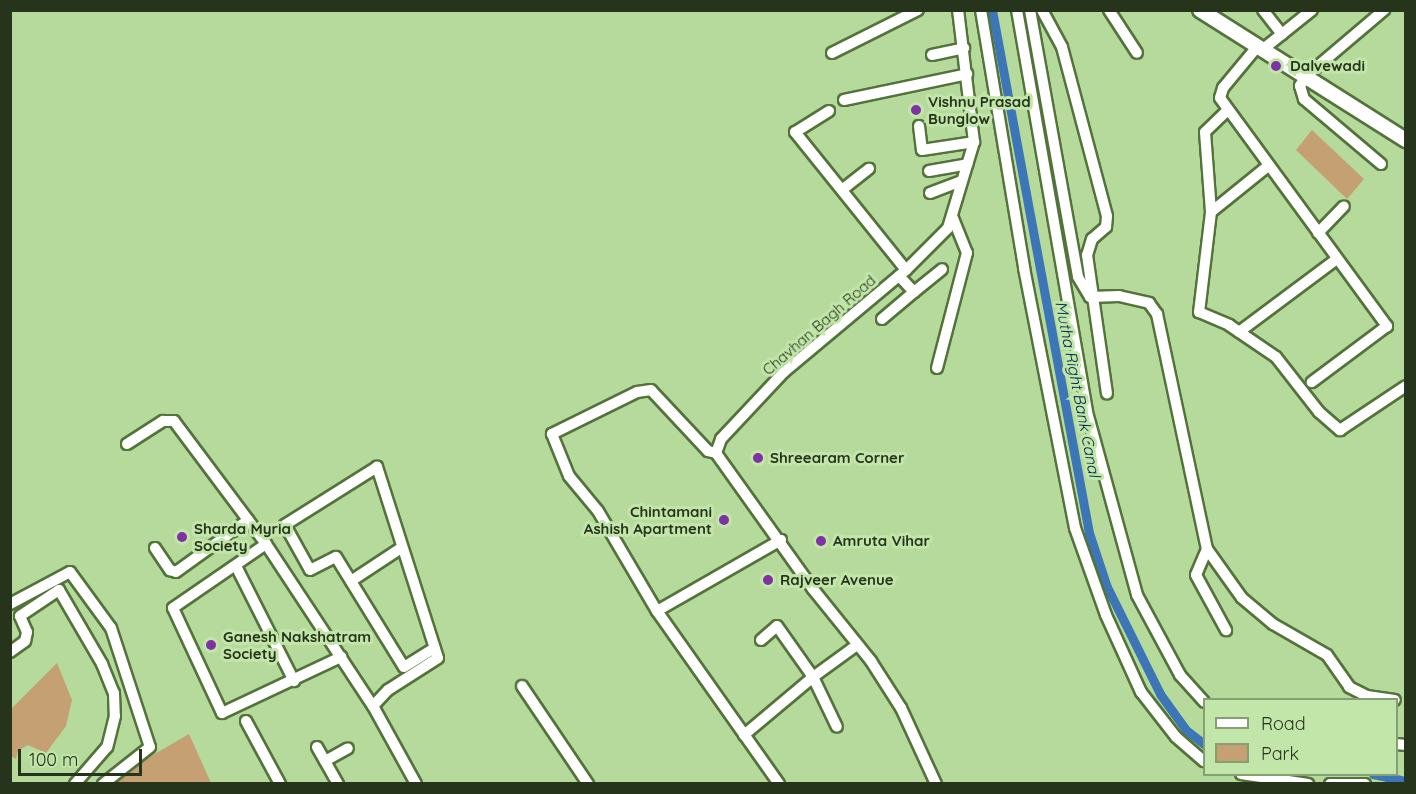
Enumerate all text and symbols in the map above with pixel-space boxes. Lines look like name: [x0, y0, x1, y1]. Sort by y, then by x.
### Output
marker: Dalvewadi: [1267, 57, 1285, 75]
place label: Dalvewadi: [1290, 57, 1365, 75]
place label: Vishnu Prasad Bunglow: [928, 92, 1031, 127]
marker: Vishnu Prasad Bunglow: [909, 103, 923, 117]
street label: Chavhan Bagh Road: [759, 271, 879, 379]
water label: Mutha Right Bank Canal: [1052, 299, 1104, 479]
place label: Shreearam Corner: [770, 449, 904, 467]
marker: Shreearam Corner: [751, 451, 765, 465]
place label: Chintamani Ashish Apartment: [584, 502, 712, 537]
marker: Chintamani Ashish Apartment: [717, 513, 731, 527]
place label: Sharda Myria Society: [194, 519, 291, 554]
marker: Sharda Myria Society: [175, 530, 189, 544]
place label: Amruta Vihar: [833, 532, 930, 550]
marker: Amruta Vihar: [814, 534, 828, 548]
place label: Rajveer Avenue: [780, 571, 894, 589]
marker: Rajveer Avenue: [761, 573, 775, 587]
place label: Ganesh Nakshatram Society: [223, 627, 371, 662]
marker: Ganesh Nakshatram Society: [204, 638, 218, 652]
legend: [1203, 698, 1398, 776]
text: Road: [1261, 712, 1306, 735]
scale bar: [21, 737, 146, 775]
text: Park: [1261, 742, 1299, 765]
text: 100 m: [29, 748, 78, 771]

